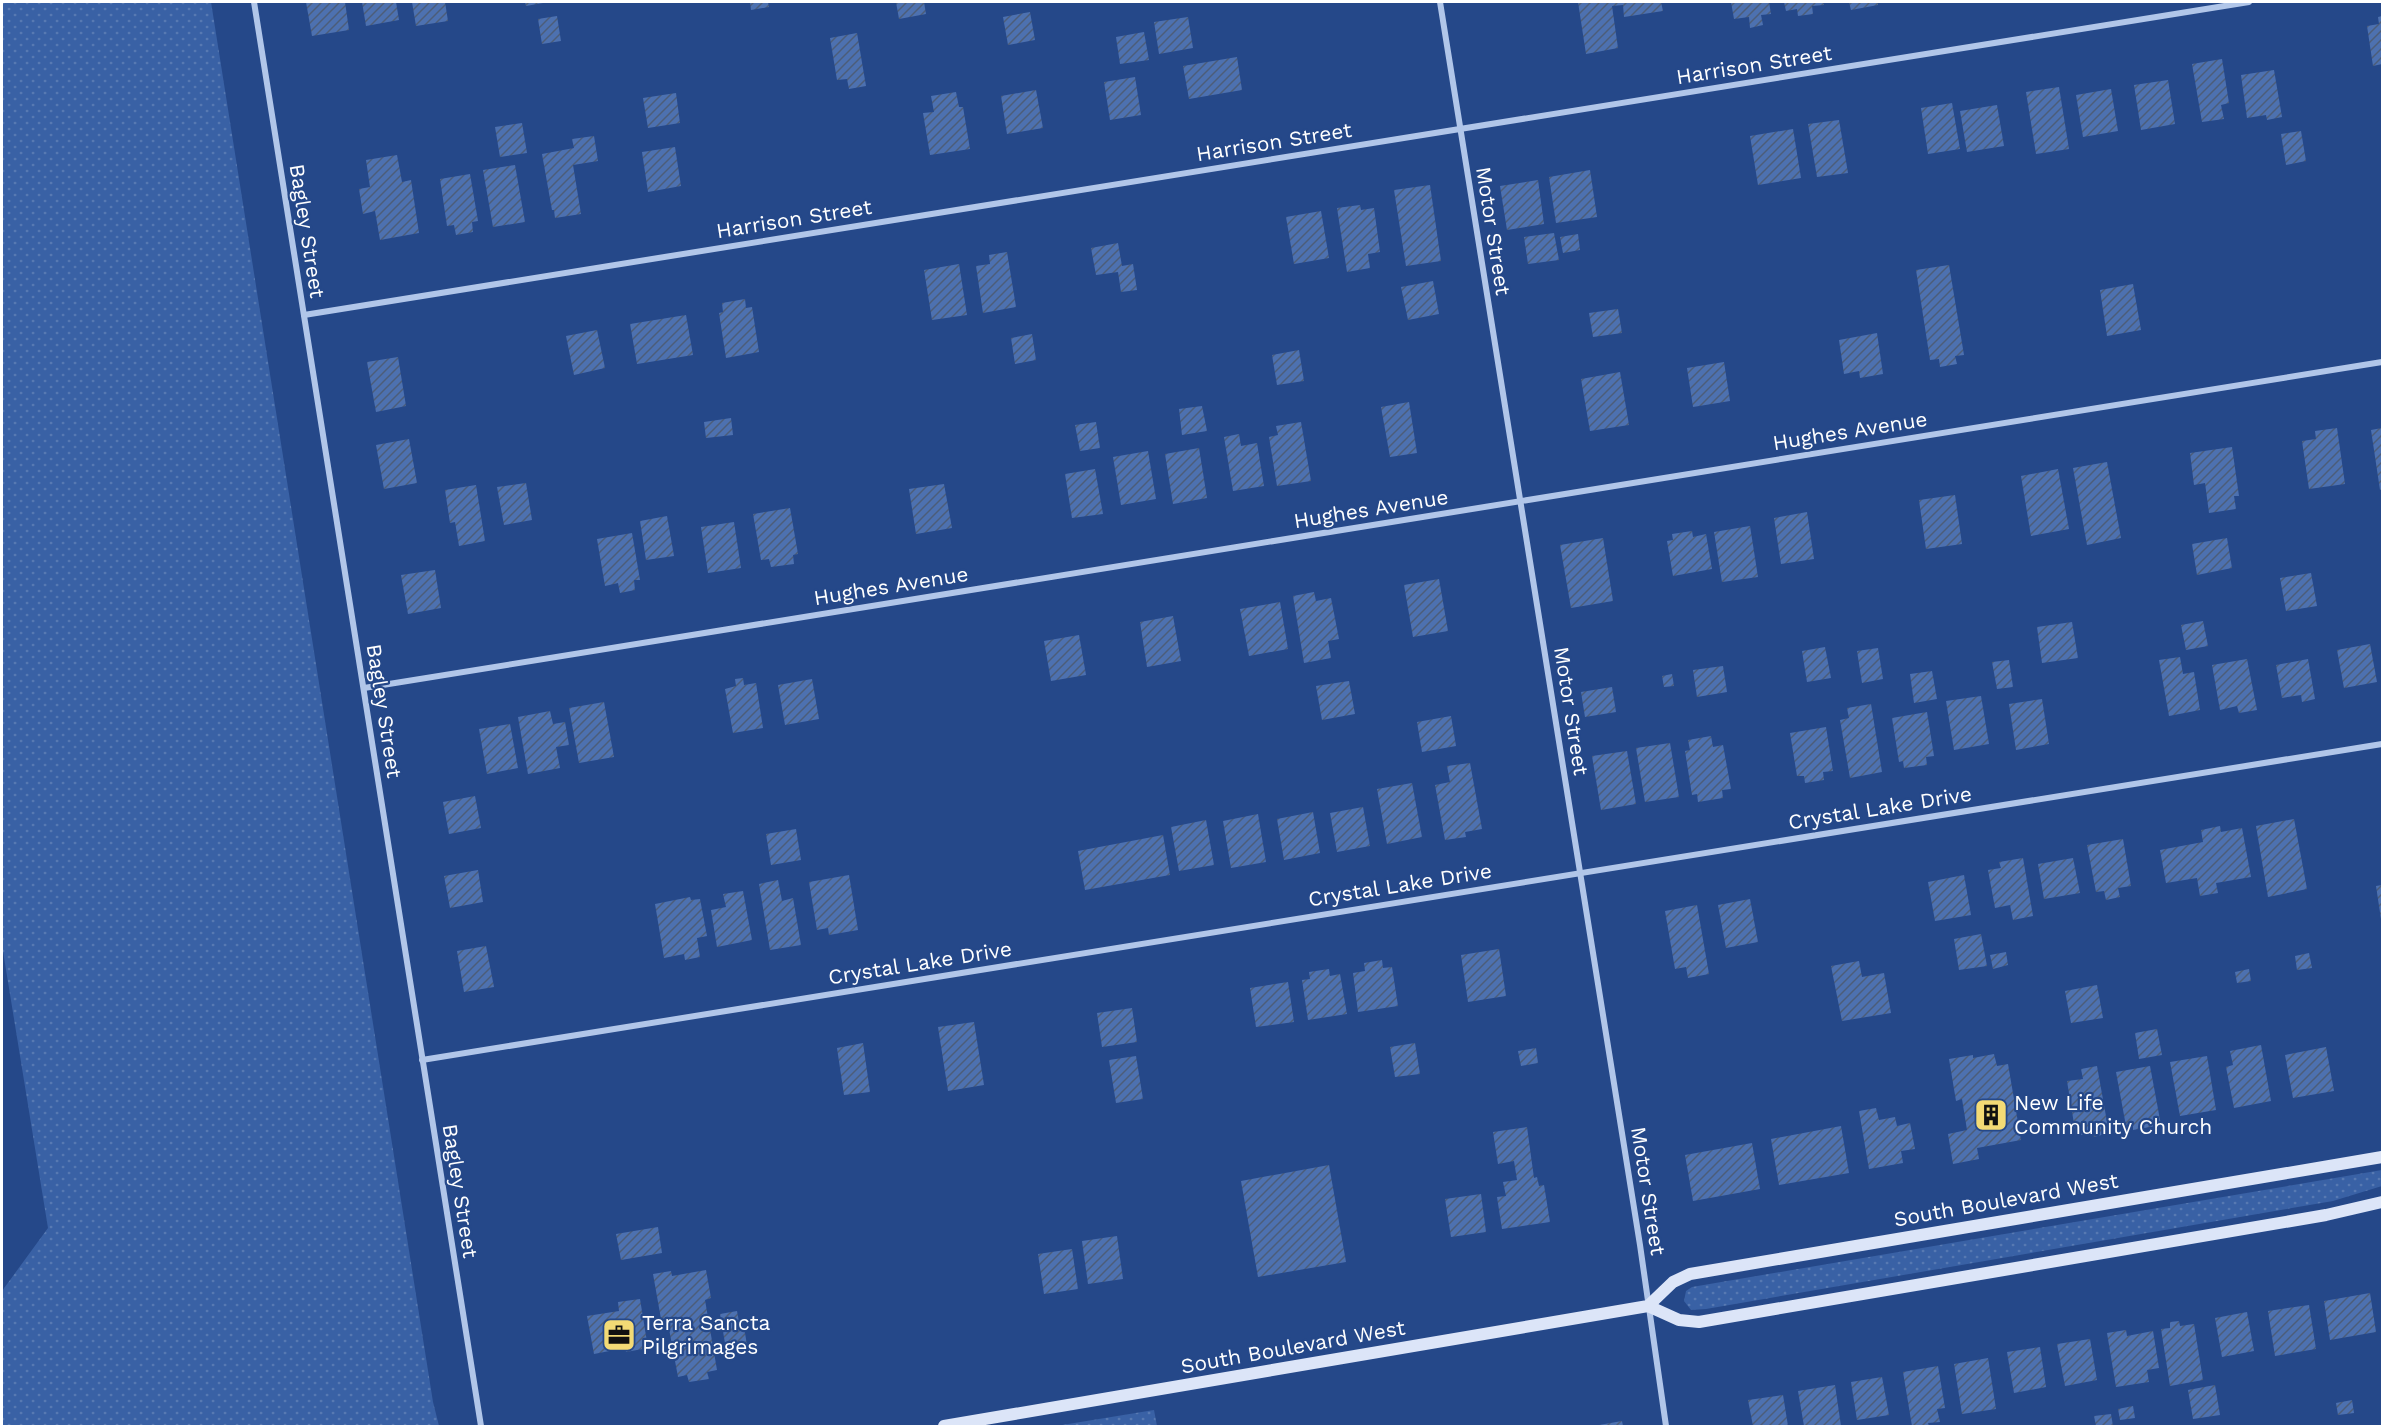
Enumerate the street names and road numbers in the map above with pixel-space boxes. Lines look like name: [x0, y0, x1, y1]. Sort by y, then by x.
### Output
street label: Harrison Street: [1674, 40, 1834, 89]
street label: Harrison Street: [1194, 117, 1354, 166]
street label: Bagley Street: [285, 162, 330, 300]
street label: Motor Street: [1471, 165, 1516, 297]
street label: Harrison Street: [714, 194, 874, 243]
street label: Hughes Avenue: [1771, 406, 1929, 455]
street label: Hughes Avenue: [1292, 484, 1450, 533]
street label: Hughes Avenue: [812, 561, 970, 610]
street label: Bagley Street: [362, 642, 407, 780]
street label: Motor Street: [1549, 645, 1594, 777]
street label: Crystal Lake Drive: [1786, 781, 1974, 834]
street label: Crystal Lake Drive: [1306, 858, 1494, 911]
street label: Crystal Lake Drive: [826, 936, 1014, 989]
street label: Bagley Street: [438, 1122, 483, 1260]
street label: Motor Street: [1626, 1125, 1671, 1257]
street label: South Boulevard West: [1892, 1167, 2120, 1232]
street label: South Boulevard West: [1179, 1314, 1407, 1379]

